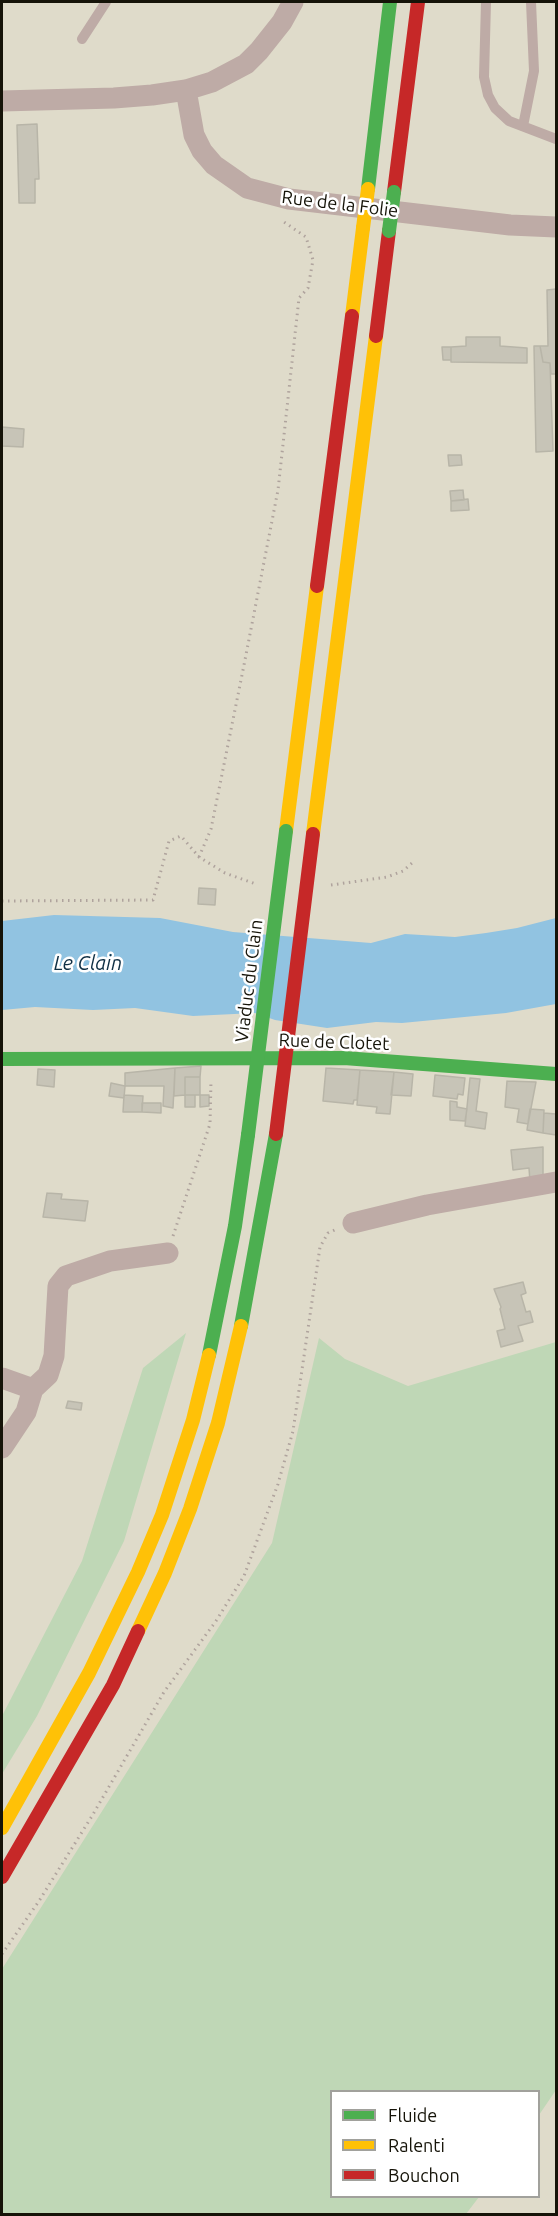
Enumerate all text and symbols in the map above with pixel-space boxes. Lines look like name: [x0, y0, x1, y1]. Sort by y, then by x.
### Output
street label: Rue de la Folie: [280, 186, 400, 222]
street label: Viaduc du Clain: [231, 918, 267, 1044]
water label: Le Clain: [54, 951, 122, 975]
street label: Rue de Clotet: [278, 1029, 390, 1055]
legend: [330, 2090, 540, 2198]
text: Fluide: [388, 2105, 437, 2125]
text: Ralenti: [388, 2135, 445, 2155]
text: Bouchon: [388, 2165, 460, 2185]

